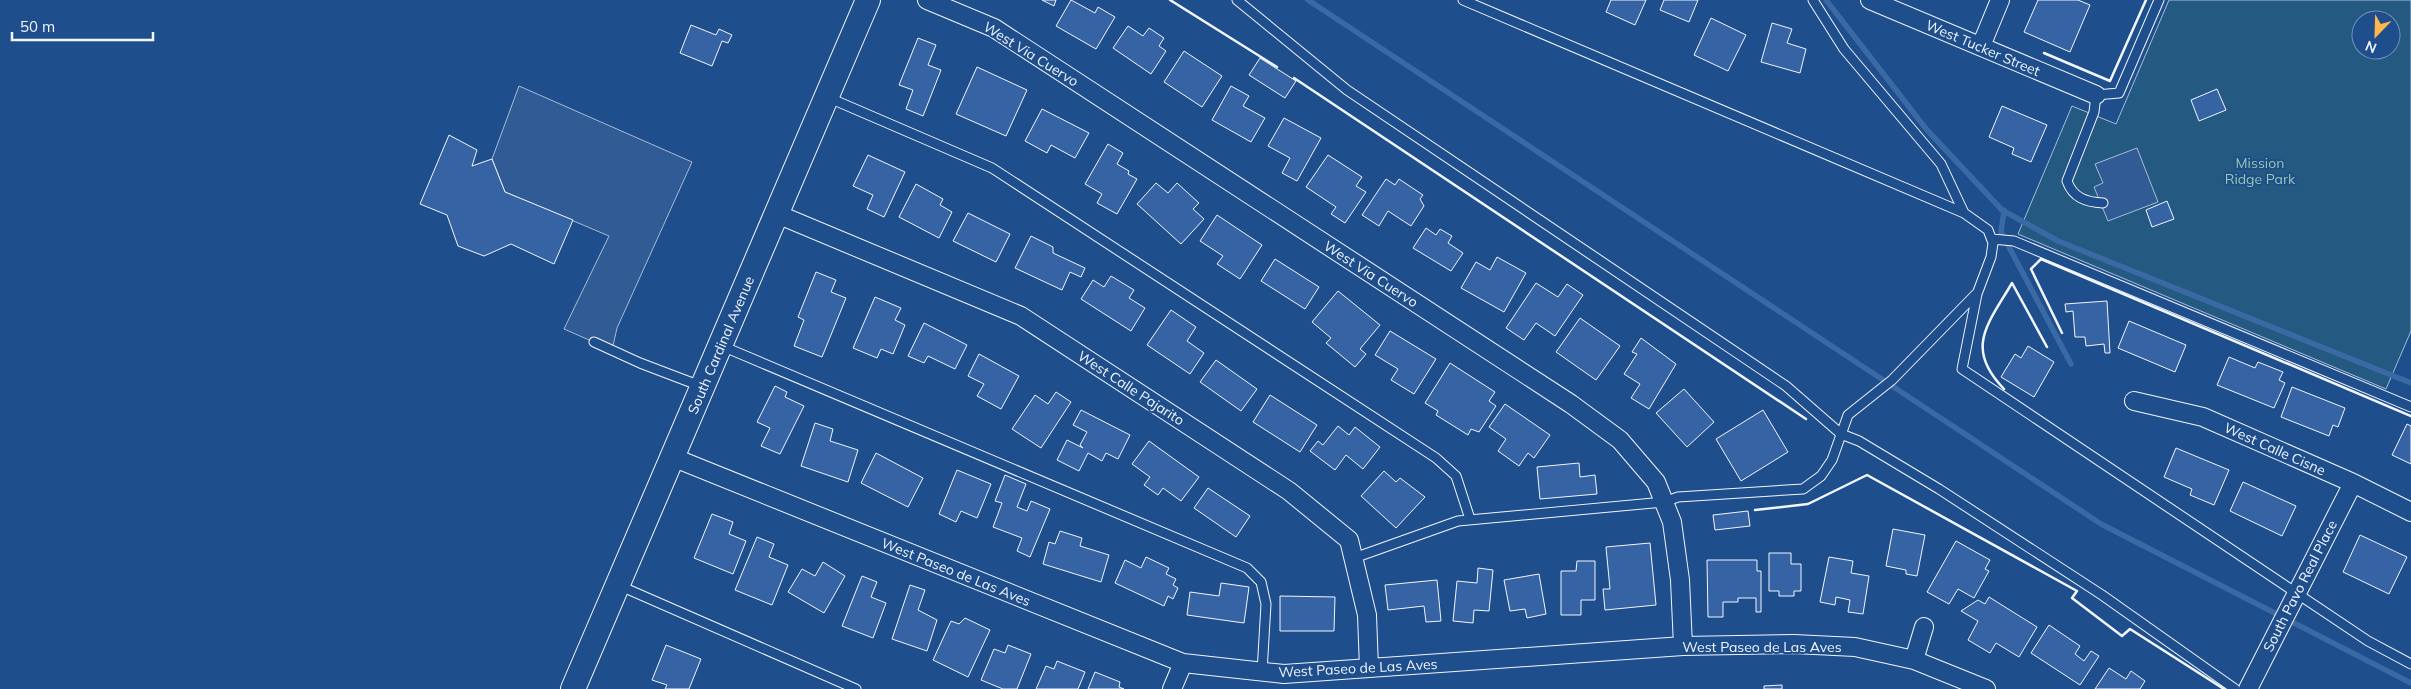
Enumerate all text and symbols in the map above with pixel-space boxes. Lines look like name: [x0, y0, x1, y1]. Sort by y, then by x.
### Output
scale bar: [12, 10, 154, 42]
north arrow: [2351, 10, 2401, 60]
street label: West Tucker Street: [1923, 16, 2043, 80]
text: 50 m: [20, 17, 55, 36]
street label: West Via Cuervo: [980, 18, 1082, 90]
text: N: [2363, 37, 2379, 57]
park label: Mission Ridge Park: [2225, 154, 2296, 188]
street label: West Via Cuervo: [1320, 237, 1422, 311]
street label: South Cardinal Avenue: [684, 273, 758, 417]
street label: West Calle Pajarito: [1074, 347, 1188, 429]
street label: West Calle Cisne: [2221, 419, 2329, 479]
street label: South Pavo Real Place: [2259, 517, 2341, 655]
street label: West Paseo de Las Aves: [879, 534, 1033, 610]
street label: West Paseo de Las Aves: [1682, 638, 1842, 656]
street label: West Paseo de Las Aves: [1278, 655, 1438, 681]

